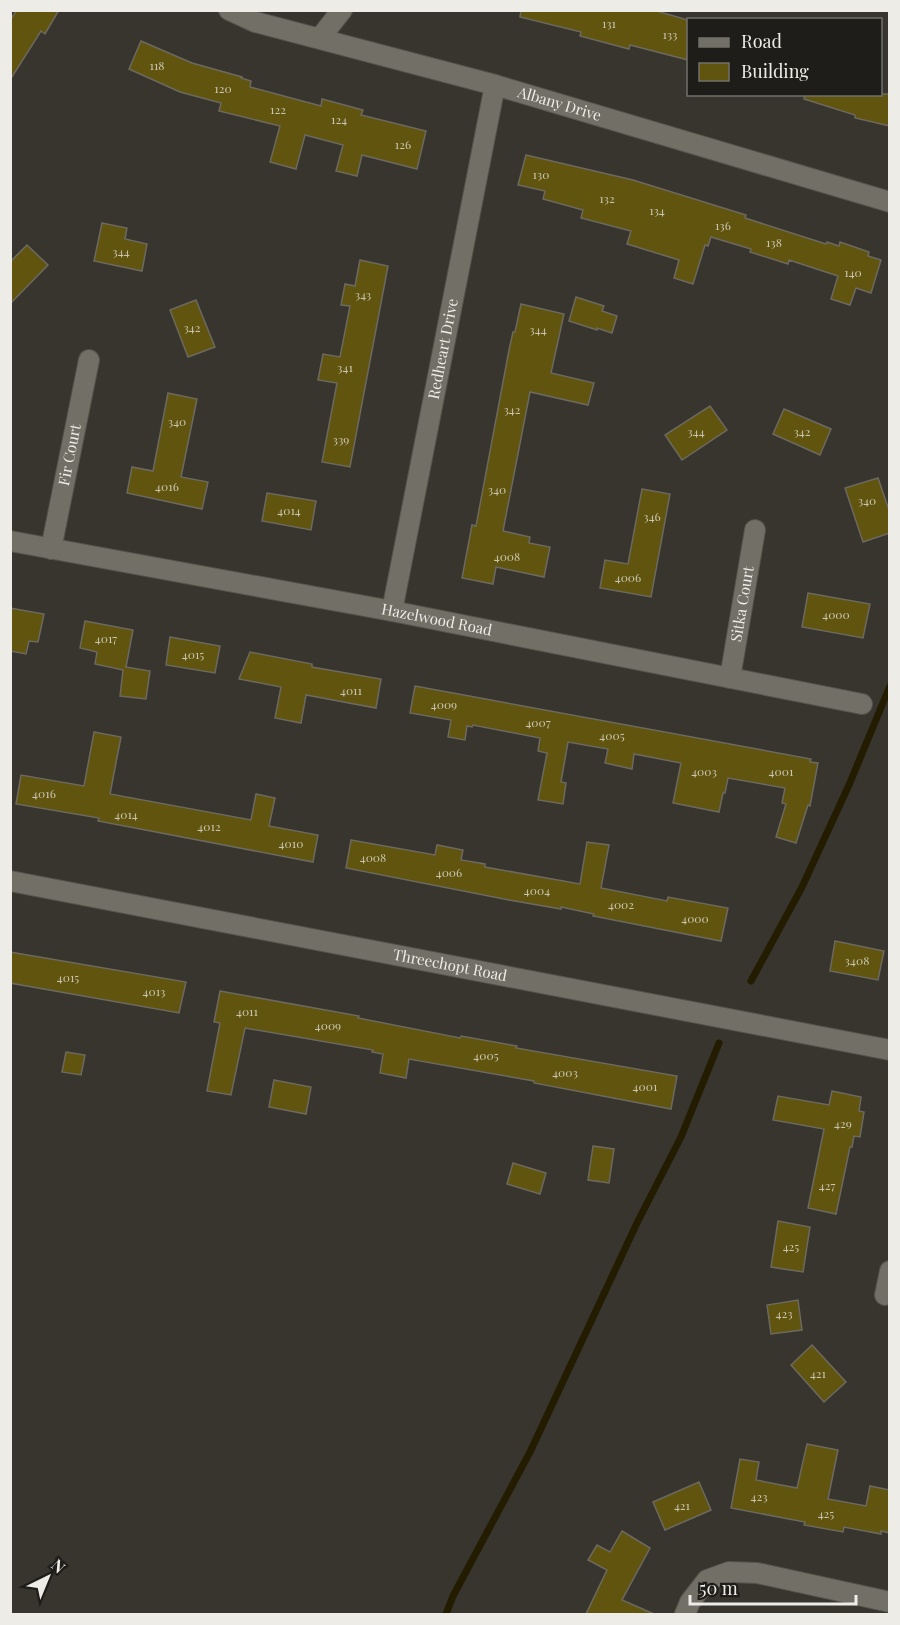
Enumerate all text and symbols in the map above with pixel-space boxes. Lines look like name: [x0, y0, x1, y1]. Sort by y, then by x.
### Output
house number: 131: [602, 15, 617, 31]
legend: [687, 18, 882, 96]
house number: 133: [662, 26, 678, 42]
text: Road: [741, 29, 782, 53]
house number: 118: [149, 57, 165, 73]
text: Building: [741, 59, 809, 83]
house number: 120: [214, 80, 232, 96]
street label: Albany Drive: [515, 81, 604, 125]
house number: 122: [270, 101, 286, 117]
house number: 124: [331, 111, 347, 127]
house number: 126: [395, 136, 411, 152]
house number: 130: [533, 166, 549, 182]
house number: 132: [599, 190, 615, 206]
house number: 134: [649, 202, 665, 218]
house number: 136: [715, 217, 731, 233]
house number: 138: [766, 234, 782, 250]
house number: 344: [112, 243, 130, 259]
house number: 140: [844, 264, 862, 280]
house number: 343: [355, 286, 371, 302]
street label: Redheart Drive: [423, 297, 462, 401]
house number: 342: [183, 319, 201, 335]
house number: 344: [529, 321, 547, 337]
house number: 341: [337, 359, 353, 375]
house number: 342: [503, 401, 521, 417]
house number: 340: [168, 413, 186, 429]
street label: Fir Court: [53, 421, 85, 487]
house number: 344: [687, 423, 705, 439]
house number: 342: [793, 423, 811, 439]
house number: 339: [333, 431, 349, 447]
house number: 4016: [155, 478, 179, 494]
house number: 340: [488, 481, 506, 497]
house number: 340: [858, 492, 876, 508]
house number: 4014: [277, 502, 301, 518]
house number: 346: [643, 508, 661, 524]
house number: 4008: [494, 548, 520, 564]
street label: Sitka Court: [725, 564, 758, 643]
house number: 4006: [615, 569, 641, 585]
street label: Hazelwood Road: [380, 598, 494, 640]
house number: 4000: [822, 606, 850, 622]
house number: 4017: [95, 630, 117, 646]
house number: 4015: [182, 646, 204, 662]
house number: 4011: [340, 682, 363, 698]
house number: 4009: [431, 696, 457, 712]
house number: 4007: [525, 714, 551, 730]
house number: 4005: [599, 727, 625, 743]
house number: 4003: [691, 763, 717, 779]
house number: 4001: [769, 763, 794, 779]
house number: 4016: [32, 785, 56, 801]
house number: 4014: [114, 806, 138, 822]
house number: 4012: [197, 818, 221, 834]
house number: 4010: [279, 835, 303, 851]
house number: 4008: [360, 849, 386, 865]
house number: 4006: [436, 864, 462, 880]
house number: 4004: [524, 882, 550, 898]
house number: 4002: [608, 896, 634, 912]
house number: 4000: [681, 910, 709, 926]
street label: Threechopt Road: [391, 944, 509, 985]
house number: 3408: [845, 952, 869, 968]
house number: 4015: [57, 969, 79, 985]
house number: 4013: [143, 983, 165, 999]
house number: 4011: [236, 1003, 259, 1019]
house number: 4009: [315, 1017, 341, 1033]
house number: 4005: [473, 1047, 499, 1063]
house number: 4003: [552, 1064, 578, 1080]
house number: 4001: [633, 1078, 658, 1094]
house number: 429: [834, 1115, 852, 1131]
house number: 427: [819, 1177, 835, 1193]
house number: 425: [783, 1238, 799, 1254]
house number: 423: [775, 1305, 793, 1321]
house number: 421: [810, 1365, 827, 1381]
house number: 423: [750, 1488, 768, 1504]
house number: 421: [674, 1497, 691, 1513]
house number: 425: [818, 1505, 834, 1521]
north arrow: [18, 1547, 78, 1607]
text: N: [47, 1554, 70, 1578]
scale bar: [690, 1568, 856, 1606]
text: 50 m: [699, 1576, 738, 1600]

